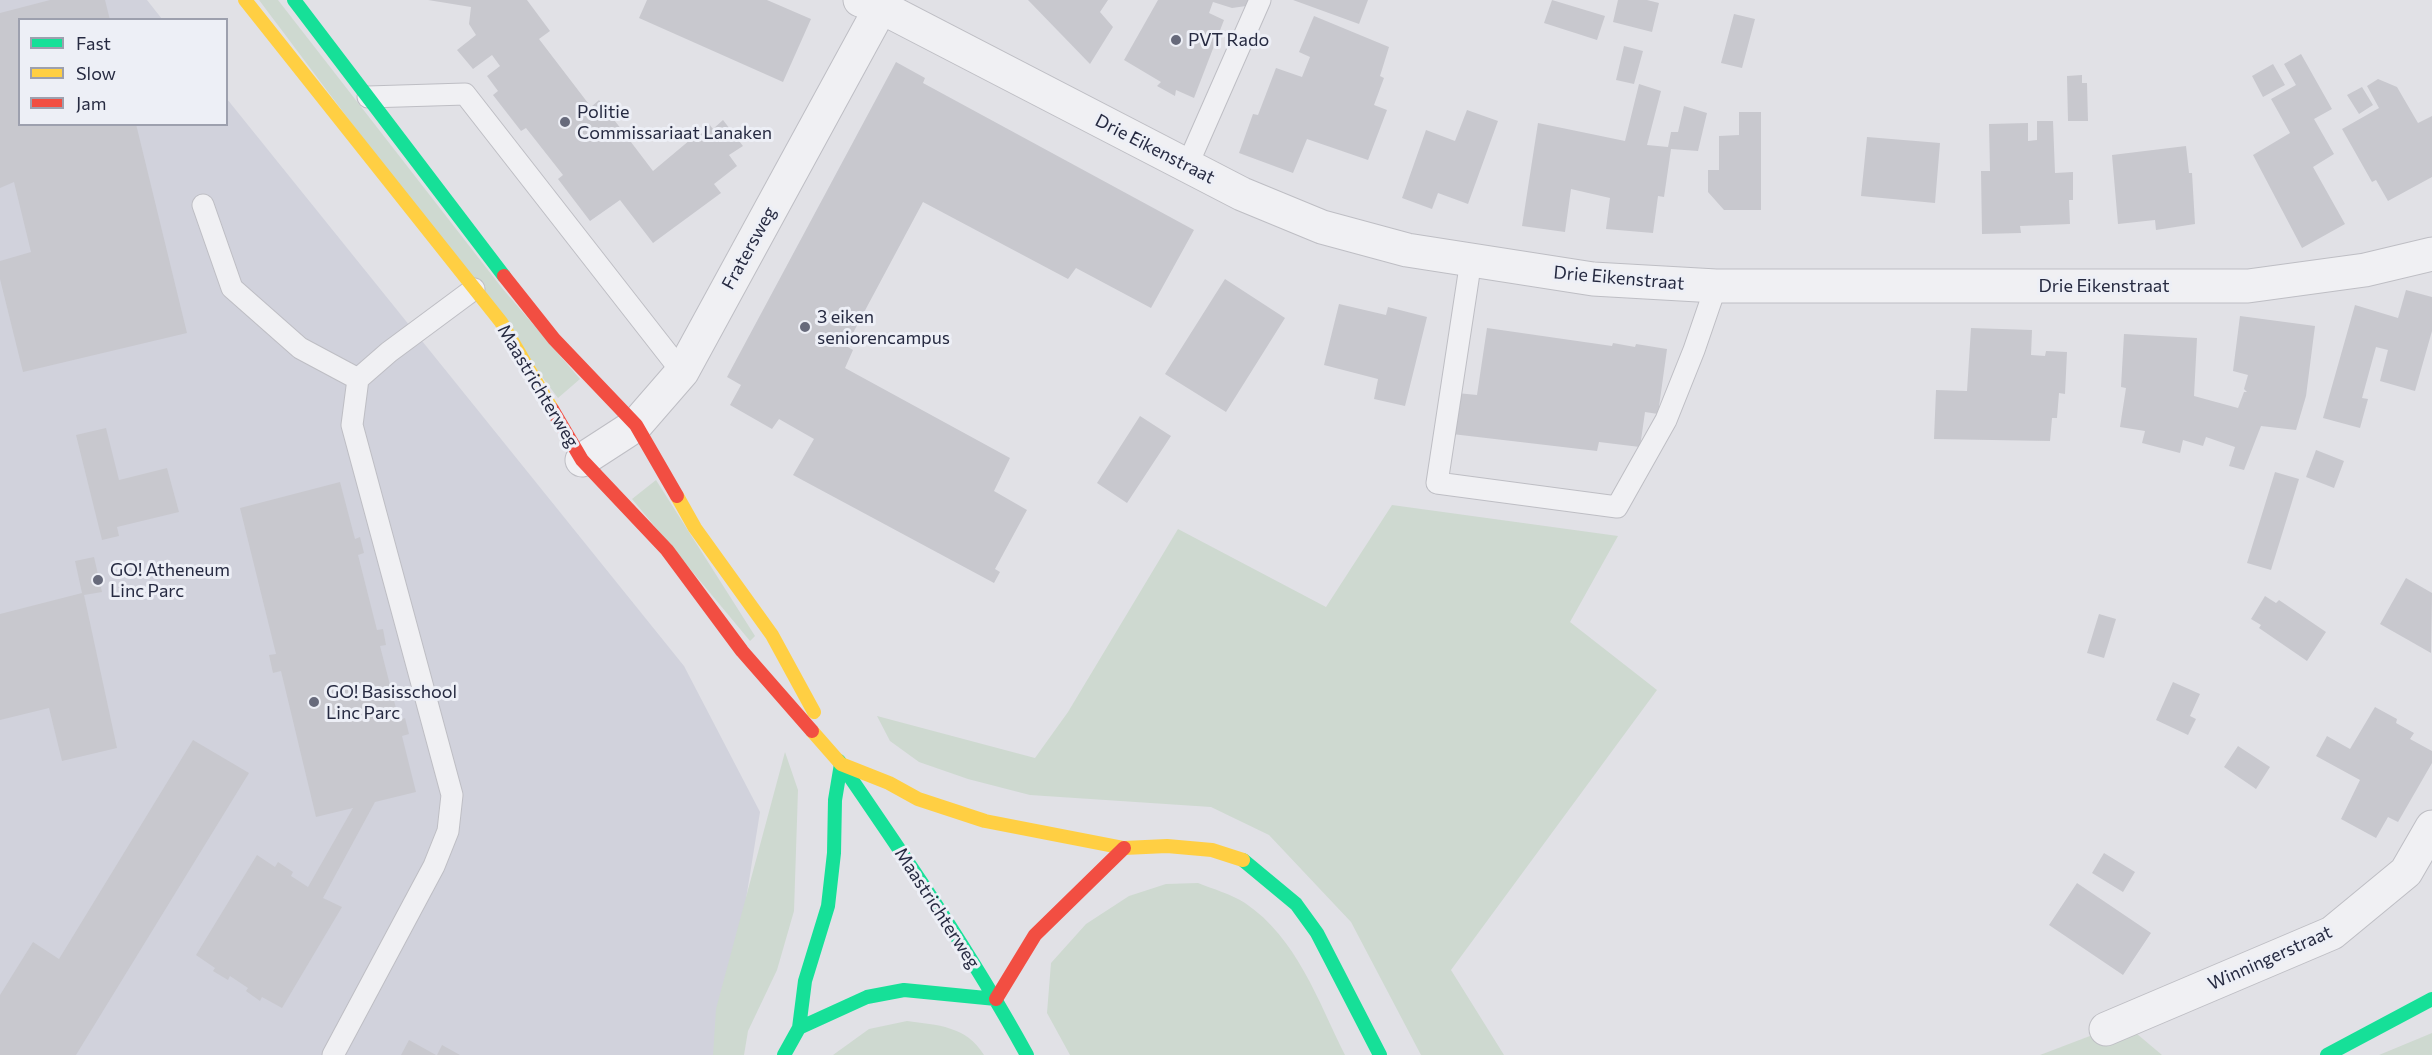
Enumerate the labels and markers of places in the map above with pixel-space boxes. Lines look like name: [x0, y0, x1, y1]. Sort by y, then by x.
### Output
place label: PVT Rado: [1188, 29, 1269, 51]
marker: PVT Rado: [1169, 33, 1183, 47]
place label: Politie Commissariaat Lanaken: [577, 101, 772, 144]
marker: Politie Commissariaat Lanaken: [558, 115, 572, 129]
place label: 3 eiken seniorencampus: [817, 306, 950, 348]
marker: 3 eiken seniorencampus: [798, 320, 812, 334]
place label: GO! Atheneum Linc Parc: [110, 559, 230, 602]
marker: GO! Atheneum Linc Parc: [91, 573, 105, 587]
place label: GO! Basisschool Linc Parc: [326, 681, 457, 724]
marker: GO! Basisschool Linc Parc: [307, 695, 321, 709]

